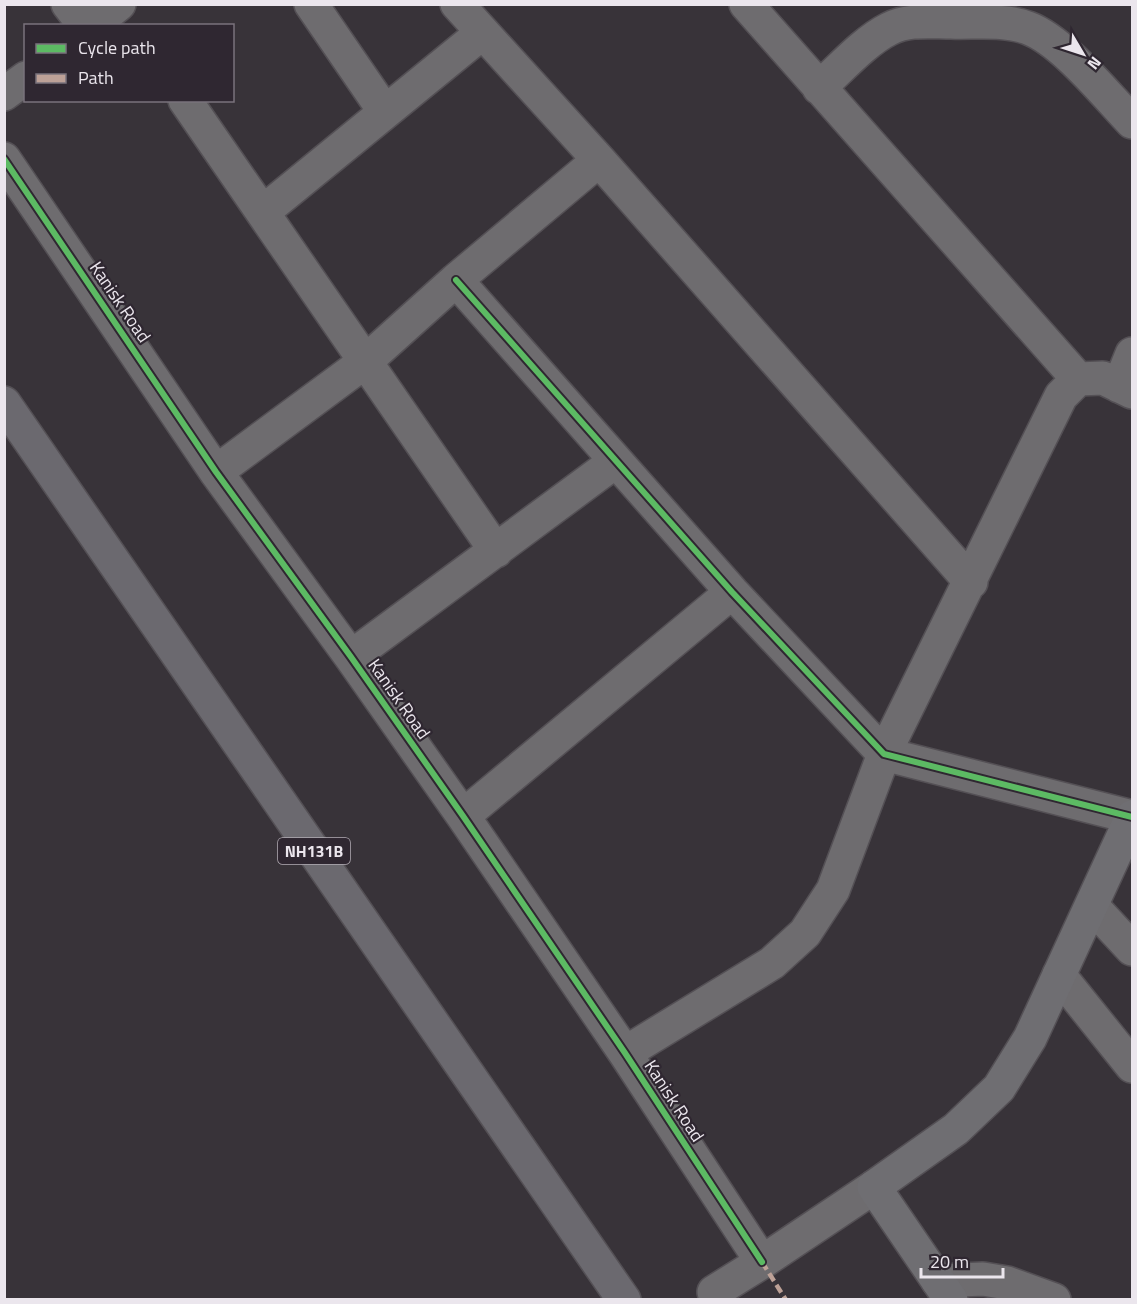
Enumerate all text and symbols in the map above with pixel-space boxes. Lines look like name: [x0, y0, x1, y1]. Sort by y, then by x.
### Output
legend: [24, 24, 234, 102]
north arrow: [1053, 24, 1113, 84]
text: Cycle path: [78, 34, 156, 61]
text: N: [1082, 52, 1107, 75]
text: Path: [78, 64, 114, 91]
street label: Kanisk Road: [83, 256, 158, 348]
street label: Kanisk Road: [362, 653, 437, 744]
road number: NH131B: [278, 838, 350, 864]
street label: Kanisk Road: [638, 1054, 711, 1147]
scale bar: [921, 1241, 1004, 1279]
text: 20 m: [930, 1248, 969, 1275]

